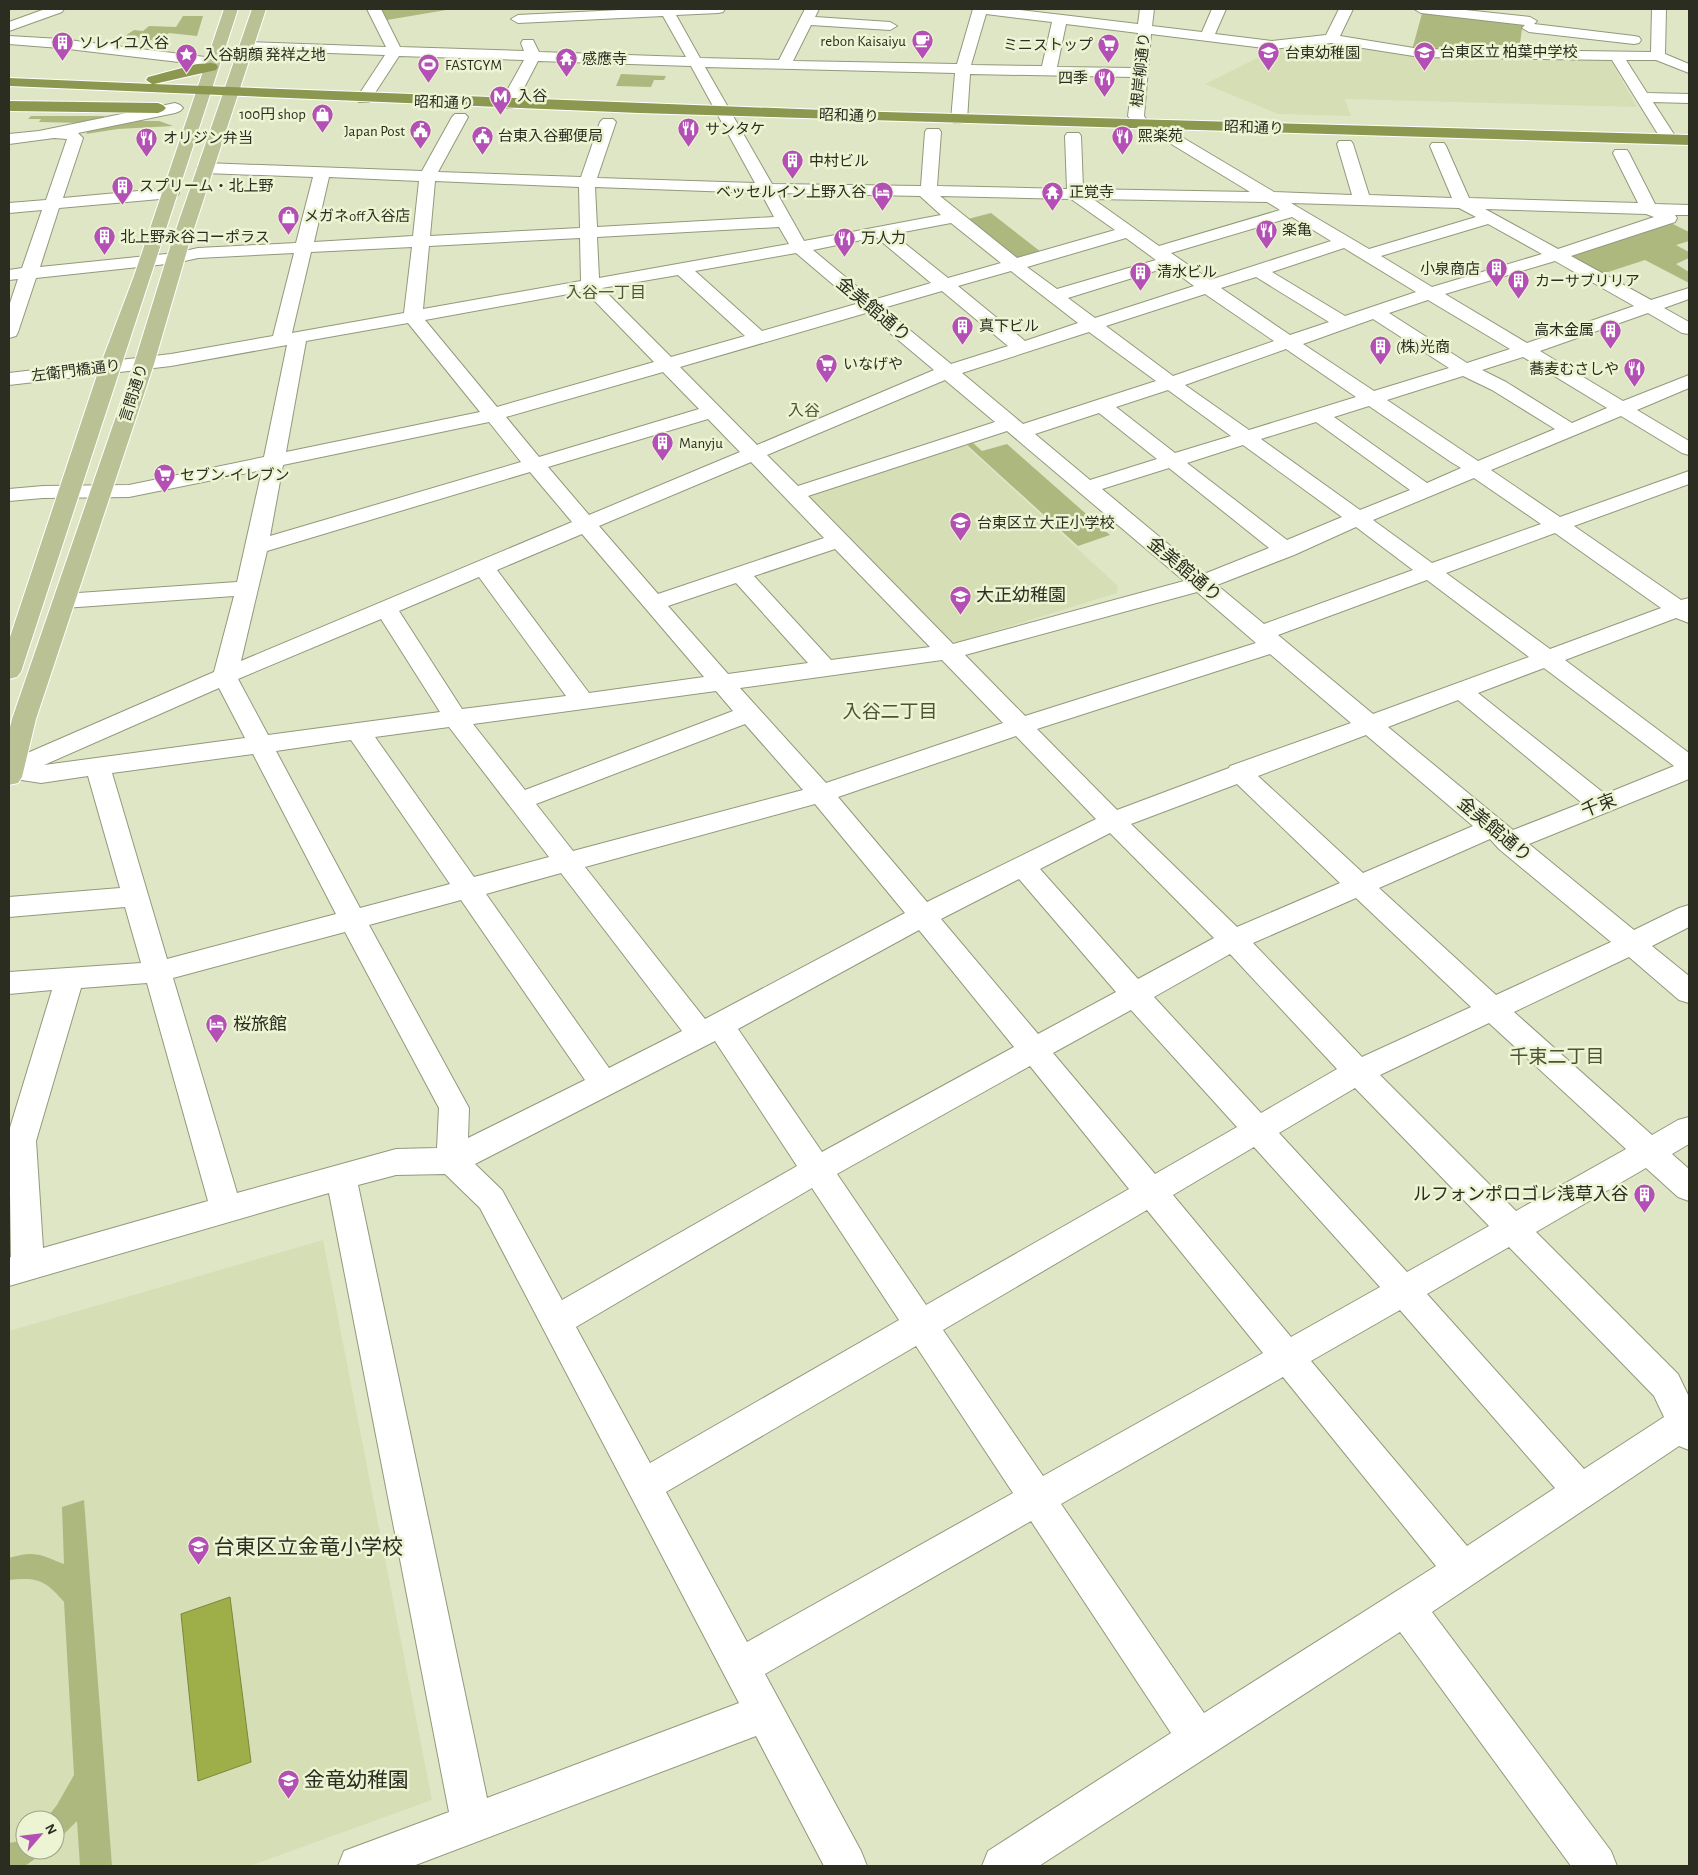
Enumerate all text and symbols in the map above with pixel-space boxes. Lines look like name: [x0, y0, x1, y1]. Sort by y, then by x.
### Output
cafe icon: rebon Kaisaiyu: [910, 29, 934, 60]
building icon: ソレイユ入谷: [51, 31, 75, 62]
street label: 根岸柳通り: [1129, 32, 1152, 108]
supermarket icon: ミニストップ: [1097, 33, 1121, 64]
place label: rebon Kaisaiyu: [820, 34, 906, 49]
place label: ソレイユ入谷: [79, 35, 169, 51]
place label: ミニストップ: [1003, 37, 1093, 53]
school or university icon: 台東区立 柏葉中学校: [1412, 40, 1436, 71]
school or university icon: 台東幼稚園: [1257, 41, 1281, 72]
place icon: 入谷朝顔 発祥之地: [175, 43, 199, 74]
place label: 台東区立 柏葉中学校: [1440, 44, 1577, 60]
place label: 台東幼稚園: [1285, 45, 1360, 61]
place label: 入谷朝顔 発祥之地: [203, 47, 325, 63]
temple icon: 感應寺: [554, 47, 578, 78]
place label: 感應寺: [582, 50, 627, 67]
sports icon: FASTGYM: [417, 53, 441, 84]
place label: FASTGYM: [445, 58, 502, 73]
restaurant icon: 四季: [1092, 66, 1116, 97]
place label: 四季: [1058, 70, 1088, 86]
metro station icon: 入谷: [489, 84, 513, 115]
place label: 入谷: [517, 88, 547, 104]
street label: 昭和通り: [414, 93, 474, 112]
shop icon: 100円 shop: [310, 102, 334, 133]
street label: 昭和通り: [819, 106, 879, 125]
place label: 100円 shop: [239, 107, 306, 122]
restaurant icon: サンタケ: [677, 117, 701, 148]
street label: 昭和通り: [1224, 118, 1284, 137]
public building icon: Japan Post: [409, 119, 433, 150]
place label: サンタケ: [705, 121, 765, 137]
place label: Japan Post: [344, 124, 405, 139]
public building icon: 台東入谷郵便局: [470, 124, 494, 155]
restaurant icon: 熙楽苑: [1110, 124, 1134, 155]
restaurant icon: オリジン弁当: [135, 126, 159, 157]
place label: 台東入谷郵便局: [498, 128, 603, 144]
place label: 熙楽苑: [1138, 128, 1183, 144]
place label: オリジン弁当: [163, 130, 253, 146]
building icon: 中村ビル: [781, 149, 805, 180]
place label: 中村ビル: [809, 152, 869, 169]
building icon: スプリーム・北上野: [111, 174, 135, 205]
place label: スプリーム・北上野: [139, 177, 274, 194]
hotel icon: ベッセルイン上野入谷: [870, 180, 894, 211]
temple icon: 正覚寺: [1041, 180, 1065, 211]
place label: ベッセルイン上野入谷: [716, 184, 866, 200]
place label: 正覚寺: [1069, 184, 1114, 200]
shop icon: メガネoff入谷店: [276, 204, 300, 235]
place label: メガネoff入谷店: [304, 208, 410, 224]
restaurant icon: 楽亀: [1254, 218, 1278, 249]
place label: 楽亀: [1282, 222, 1312, 238]
building icon: 北上野永谷コーポラス: [92, 225, 116, 256]
restaurant icon: 万人力: [833, 226, 857, 257]
place label: 北上野永谷コーポラス: [120, 228, 270, 245]
place label: 万人力: [861, 230, 906, 246]
building icon: 小泉商店: [1484, 257, 1508, 288]
building icon: 清水ビル: [1129, 260, 1153, 291]
place label: 小泉商店: [1420, 261, 1480, 277]
place label: 清水ビル: [1157, 264, 1217, 280]
building icon: カーサブリリア: [1507, 269, 1531, 300]
street label: 金美館通り: [833, 273, 915, 346]
place label: カーサブリリア: [1535, 273, 1640, 289]
district label: 入谷一丁目: [566, 284, 646, 301]
building icon: 真下ビル: [951, 314, 975, 345]
place label: 真下ビル: [979, 318, 1039, 334]
building icon: 高木金属: [1598, 318, 1622, 349]
place label: 高木金属: [1534, 322, 1594, 338]
building icon: (株)光商: [1368, 335, 1392, 366]
place label: (株)光商: [1396, 339, 1450, 355]
supermarket icon: いなげや: [815, 352, 839, 383]
place label: いなげや: [843, 356, 903, 372]
street label: 左衛門橋通り: [30, 357, 122, 384]
restaurant icon: 蕎麦むさしや: [1623, 357, 1647, 388]
place label: 蕎麦むさしや: [1529, 361, 1619, 377]
street label: 言問通り: [117, 362, 150, 424]
district label: 入谷: [788, 402, 820, 419]
building icon: Manyju: [651, 431, 675, 462]
place label: Manyju: [679, 436, 723, 451]
supermarket icon: セブン-イレブン: [152, 463, 176, 494]
place label: セブン-イレブン: [180, 467, 290, 483]
school or university icon: 台東区立 大正小学校: [949, 511, 973, 542]
place label: 台東区立 大正小学校: [977, 515, 1114, 531]
street label: 金美館通り: [1144, 533, 1226, 606]
school or university icon: 大正幼稚園: [948, 584, 972, 615]
place label: 大正幼稚園: [976, 585, 1066, 605]
district label: 入谷二丁目: [842, 702, 938, 722]
street label: 千束: [1579, 790, 1619, 821]
street label: 金美館通り: [1454, 793, 1536, 866]
hotel icon: 桜旅館: [205, 1013, 229, 1044]
place label: 桜旅館: [233, 1014, 287, 1034]
district label: 千束二丁目: [1509, 1047, 1605, 1067]
building icon: ルフォンポロゴレ浅草入谷: [1633, 1183, 1657, 1214]
place label: ルフォンポロゴレ浅草入谷: [1413, 1184, 1629, 1204]
school or university icon: 台東区立金竜小学校: [186, 1535, 210, 1566]
place label: 台東区立金竜小学校: [214, 1536, 403, 1558]
school or university icon: 金竜幼稚園: [276, 1768, 300, 1799]
place label: 金竜幼稚園: [304, 1769, 409, 1791]
north arrow: [15, 1810, 65, 1860]
text: N: [42, 1822, 59, 1837]

